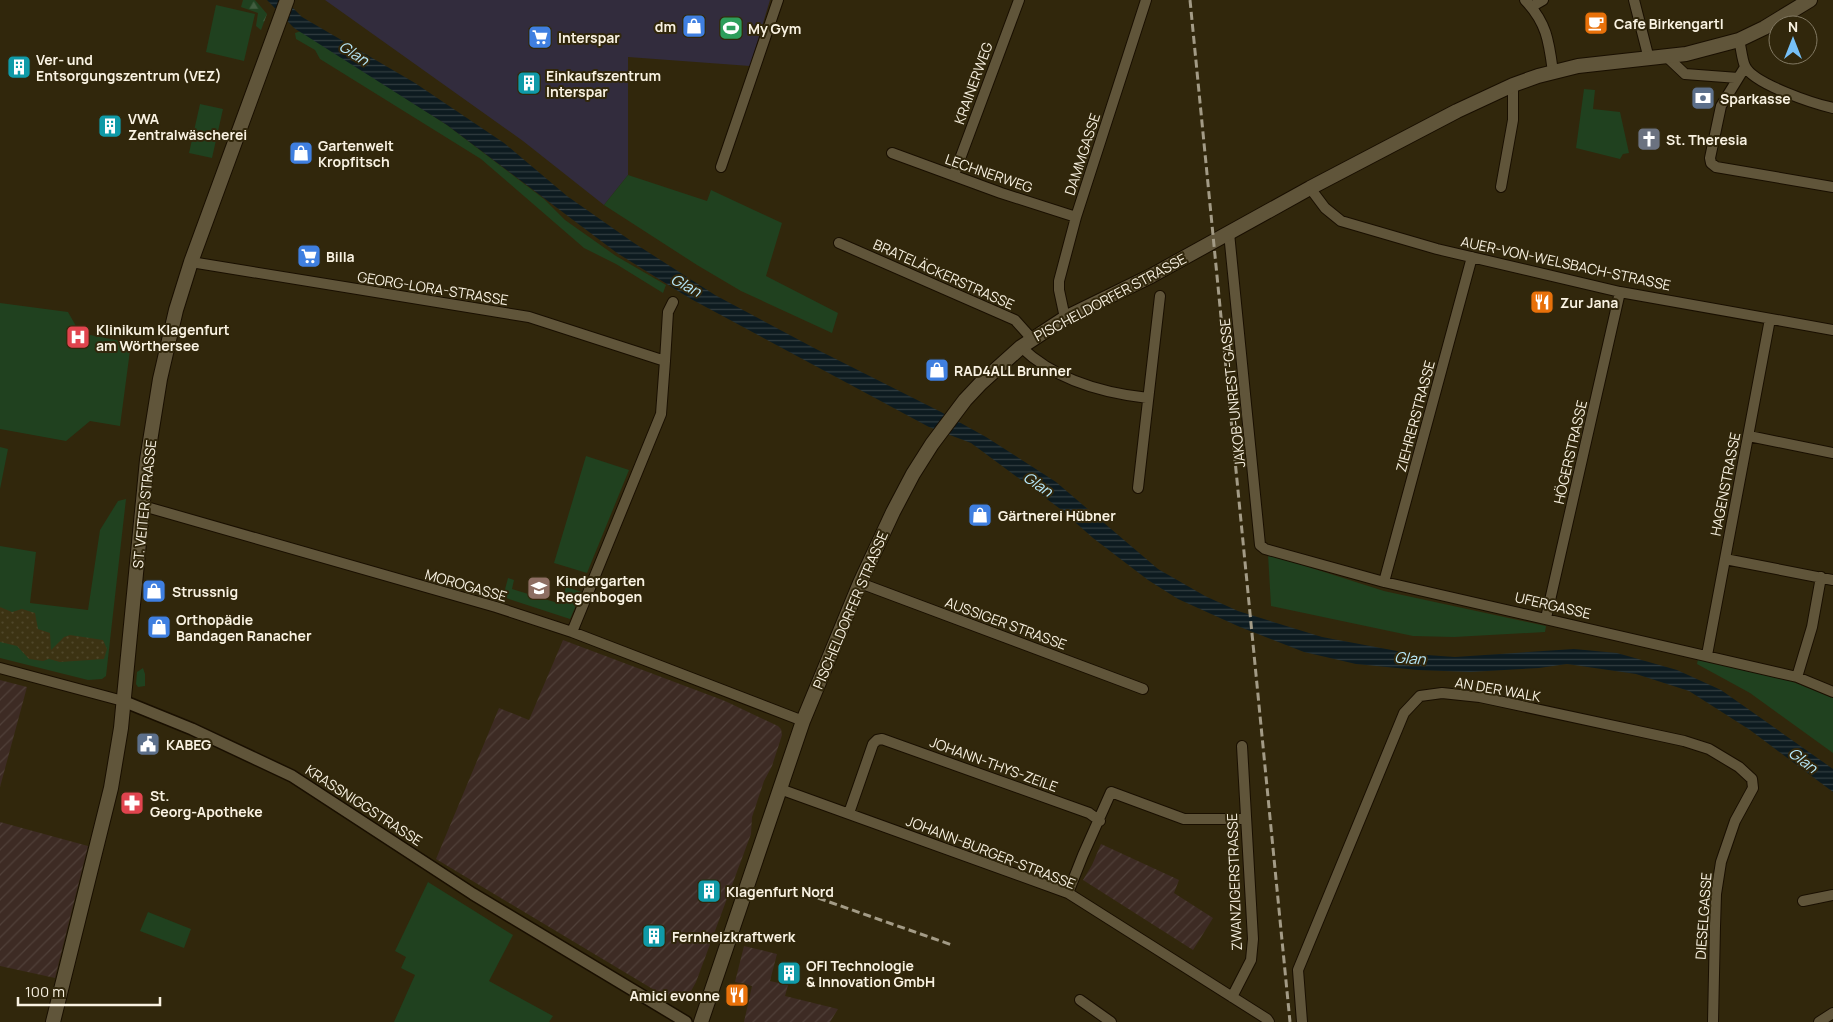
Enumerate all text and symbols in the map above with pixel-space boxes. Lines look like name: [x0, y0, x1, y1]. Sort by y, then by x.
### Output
cafe icon: Cafe Birkengartl: [1583, 10, 1609, 36]
shop icon: dm: [681, 13, 707, 39]
place label: Cafe Birkengartl: [1614, 14, 1724, 33]
sports icon: My Gym: [718, 15, 744, 41]
north arrow: [1768, 15, 1818, 65]
place label: dm: [655, 17, 676, 36]
text: N: [1788, 17, 1798, 36]
place label: My Gym: [748, 19, 801, 38]
supermarket icon: Interspar: [527, 24, 553, 50]
place label: Interspar: [558, 28, 620, 47]
water label: Glan: [335, 36, 374, 71]
street label: KRAINERWEG: [949, 39, 997, 127]
place label: Ver- und Entsorgungszentrum (VEZ): [36, 50, 222, 85]
building icon: Ver- und Entsorgungszentrum (VEZ): [6, 54, 32, 80]
place label: Einkaufszentrum Interspar: [546, 66, 661, 101]
building icon: Einkaufszentrum Interspar: [516, 70, 542, 96]
bank icon: Sparkasse: [1690, 85, 1716, 111]
place label: Sparkasse: [1720, 89, 1791, 108]
place label: VWA Zentralwäscherei: [128, 109, 247, 144]
street label: DAMMGASSE: [1060, 111, 1104, 197]
building icon: VWA Zentralwäscherei: [97, 113, 123, 139]
church icon: St. Theresia: [1636, 126, 1662, 152]
place label: St. Theresia: [1666, 130, 1747, 149]
place label: Gartenwelt Kropfitsch: [318, 136, 394, 171]
shop icon: Gartenwelt Kropfitsch: [288, 140, 314, 166]
street label: LECHNERWEG: [943, 149, 1035, 197]
street label: AUER-VON-WELSBACH-STRASSE: [1459, 231, 1673, 295]
street label: BRATELÄCKERSTRASSE: [870, 234, 1018, 314]
supermarket icon: Billa: [296, 243, 322, 269]
place label: Billa: [326, 247, 355, 266]
street label: PISCHELDORFER STRASSE: [1031, 249, 1190, 345]
street label: GEORG-LORA-STRASSE: [356, 267, 510, 309]
water label: Glan: [667, 268, 706, 302]
restaurant icon: Zur Jana: [1529, 289, 1555, 315]
place label: Zur Jana: [1560, 293, 1618, 312]
street label: JAKOB-UNREST-GASSE: [1215, 317, 1249, 469]
place label: Klinikum Klagenfurt am Wörthersee: [96, 320, 230, 355]
hospital icon: Klinikum Klagenfurt am Wörthersee: [65, 324, 91, 350]
shop icon: RAD4ALL Brunner: [924, 357, 950, 383]
street label: ZIEHRERSTRASSE: [1391, 358, 1439, 474]
place label: RAD4ALL Brunner: [954, 361, 1072, 380]
street label: HÖGERSTRASSE: [1549, 398, 1591, 506]
street label: HAGENSTRASSE: [1706, 430, 1744, 538]
street label: ST. VEITER STRASSE: [128, 439, 160, 569]
water label: Glan: [1019, 467, 1058, 502]
shop icon: Gärtnerei Hübner: [967, 502, 993, 528]
place label: Gärtnerei Hübner: [998, 506, 1116, 525]
street label: PISCHELDORFER STRASSE: [808, 528, 892, 692]
street label: MOROGASSE: [423, 564, 509, 606]
place label: Kindergarten Regenbogen: [556, 571, 645, 606]
school or university icon: Kindergarten Regenbogen: [526, 575, 552, 601]
shop icon: Strussnig: [141, 578, 167, 604]
place label: Strussnig: [172, 582, 238, 601]
street label: UFERGASSE: [1513, 587, 1593, 623]
street label: AUSSIGER STRASSE: [943, 592, 1069, 654]
place label: Orthopädie Bandagen Ranacher: [176, 610, 312, 645]
shop icon: Orthopädie Bandagen Ranacher: [146, 614, 172, 640]
water label: Glan: [1394, 646, 1427, 670]
street label: AN DER WALK: [1454, 672, 1543, 706]
public building icon: KABEG: [135, 731, 161, 757]
street label: JOHANN-THYS-ZEILE: [927, 732, 1061, 796]
place label: KABEG: [166, 735, 211, 754]
water label: Glan: [1784, 742, 1823, 778]
street label: KRASSNIGGSTRASSE: [302, 760, 426, 850]
place label: St. Georg-Apotheke: [150, 786, 263, 821]
pharmacy icon: St. Georg-Apotheke: [119, 790, 145, 816]
street label: JOHANN-BURGER-STRASSE: [904, 811, 1078, 893]
street label: ZWANZIGERSTRASSE: [1222, 813, 1246, 951]
street label: DIESELGASSE: [1690, 872, 1716, 960]
building icon: Klagenfurt Nord: [696, 878, 722, 904]
place label: Klagenfurt Nord: [726, 882, 834, 901]
building icon: Fernheizkraftwerk: [641, 923, 667, 949]
place label: Fernheizkraftwerk: [672, 927, 796, 946]
place label: OFI Technologie & Innovation GmbH: [806, 956, 935, 991]
building icon: OFI Technologie & Innovation GmbH: [776, 960, 802, 986]
scale bar: [18, 974, 160, 1006]
text: 100 m: [25, 981, 65, 1002]
restaurant icon: Amici evonne: [724, 982, 750, 1008]
place label: Amici evonne: [629, 986, 720, 1005]

